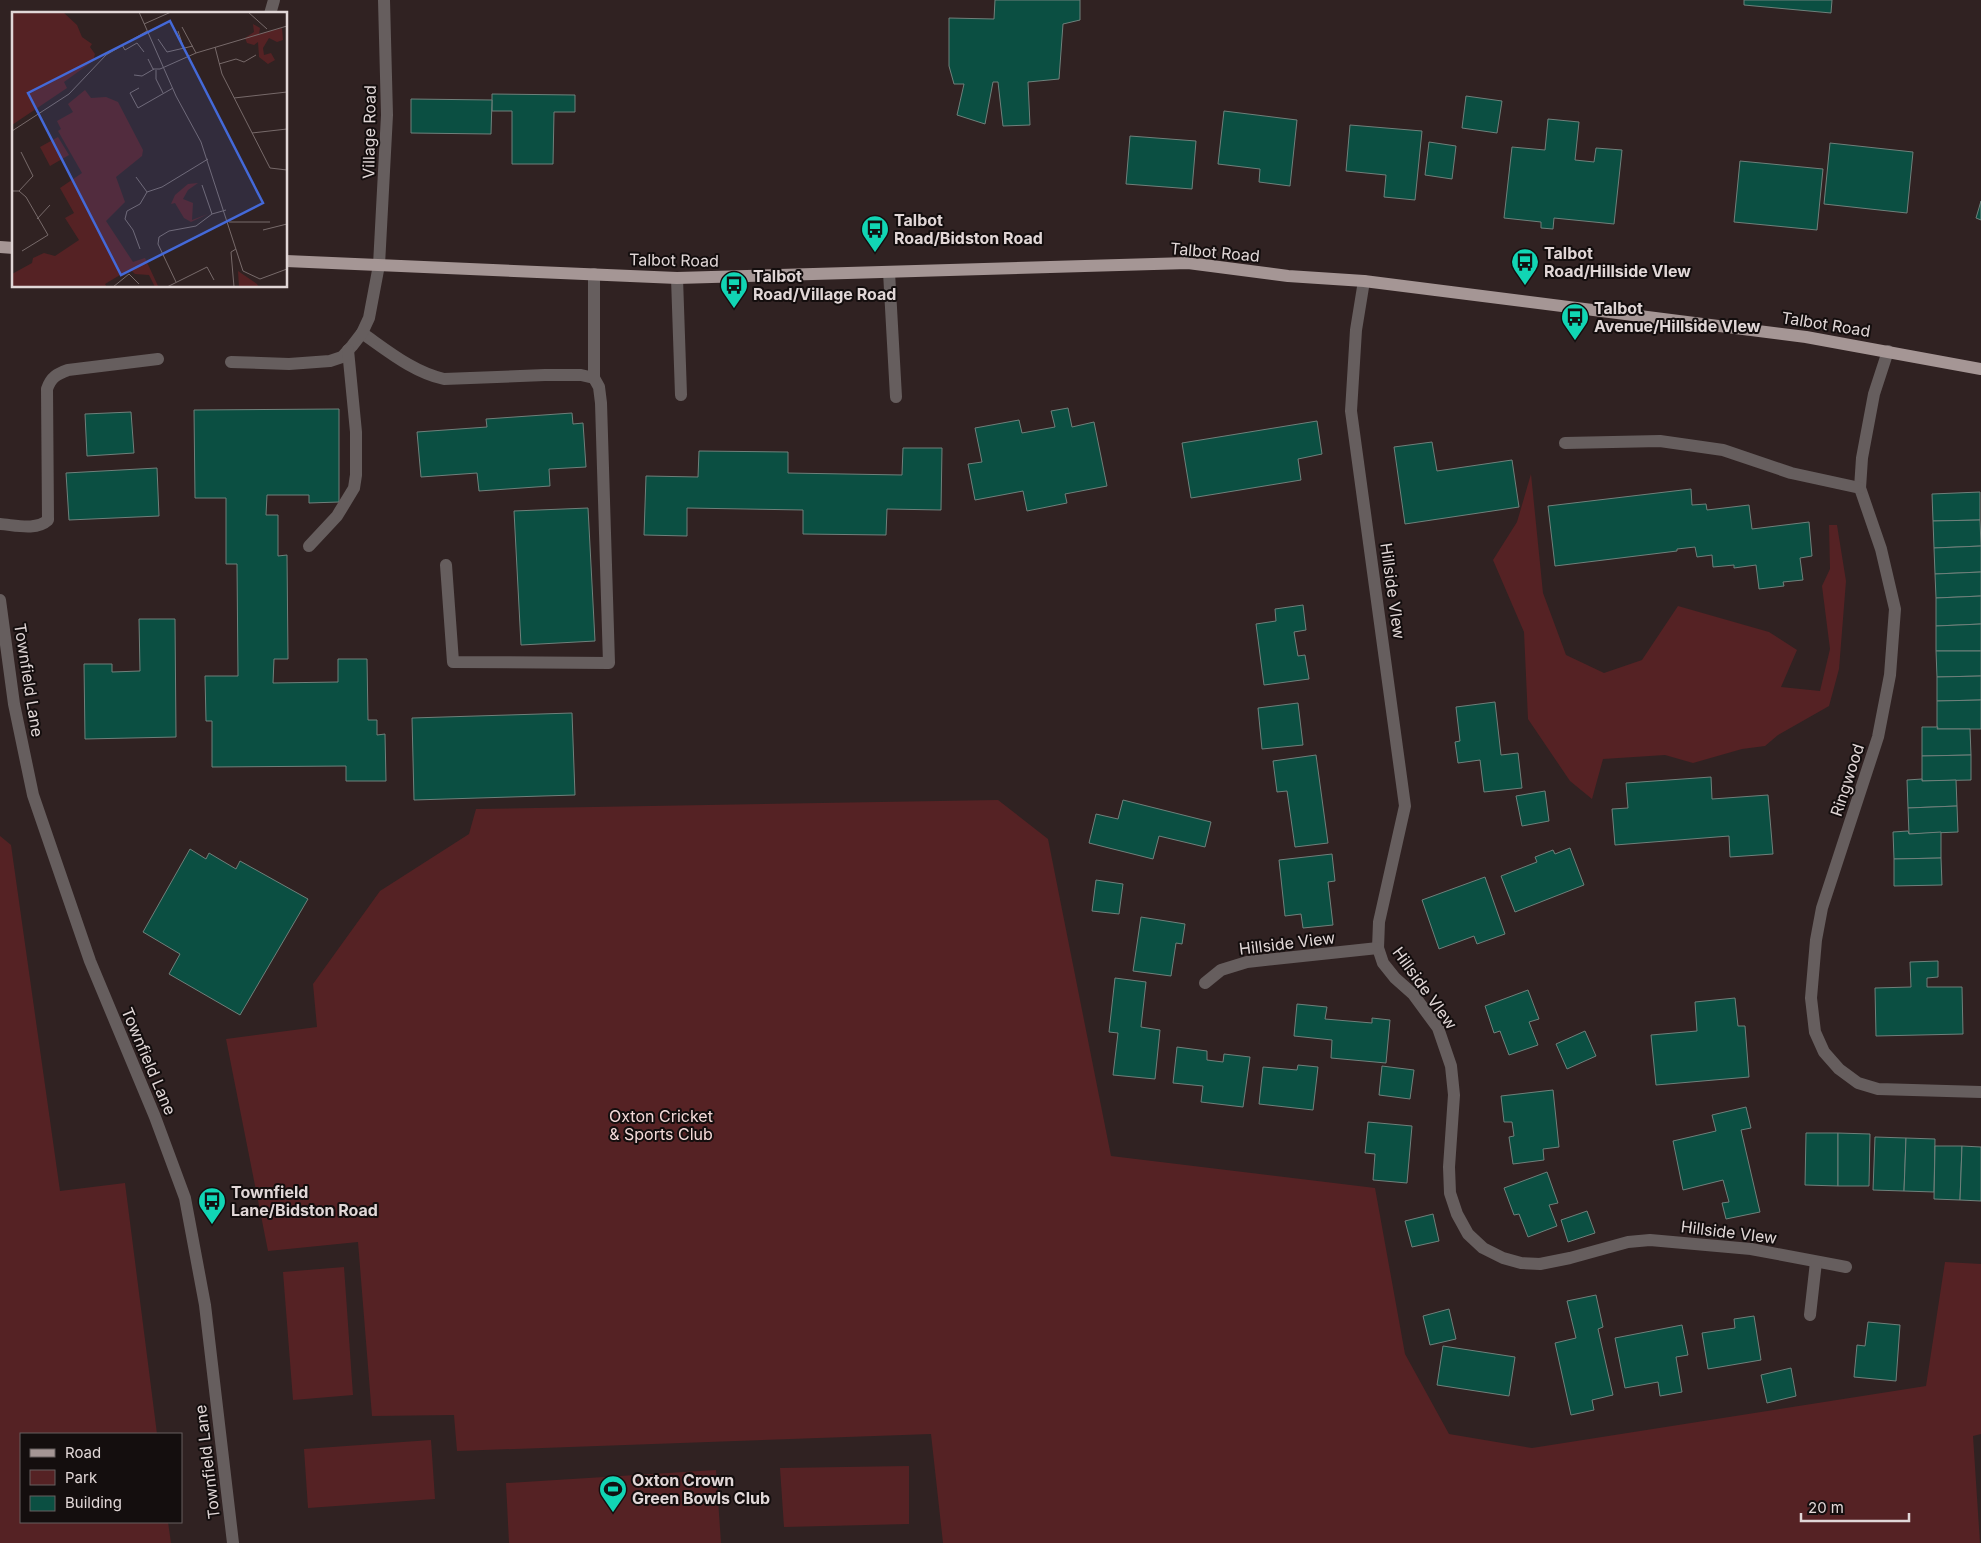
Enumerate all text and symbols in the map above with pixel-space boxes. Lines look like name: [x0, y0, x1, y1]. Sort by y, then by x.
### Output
inset map: [12, 12, 288, 288]
street label: Village Road: [358, 85, 380, 179]
place label: Talbot Road/Bidston Road: [894, 210, 1043, 248]
bus stop icon: Talbot Road/Bidston Road: [860, 214, 890, 253]
street label: Talbot Road: [1169, 238, 1261, 266]
place label: Talbot Road/Hillside VIew: [1544, 243, 1691, 281]
bus stop icon: Talbot Road/Hillside VIew: [1510, 247, 1540, 286]
street label: Talbot Road: [629, 249, 719, 271]
place label: Talbot Road/Village Road: [753, 266, 896, 304]
bus stop icon: Talbot Road/Village Road: [719, 270, 749, 309]
place label: Talbot Avenue/Hillside VIew: [1594, 298, 1761, 336]
bus stop icon: Talbot Avenue/Hillside VIew: [1560, 302, 1590, 341]
street label: Talbot Road: [1780, 307, 1872, 341]
street label: Hillside VIew: [1376, 542, 1410, 640]
street label: Townfield Lane: [10, 622, 48, 738]
street label: Ringwood: [1826, 741, 1868, 819]
street label: Hillside View: [1238, 927, 1336, 959]
street label: Hillside VIew: [1388, 943, 1462, 1033]
street label: Townfield Lane: [117, 1004, 181, 1118]
park label: Oxton Cricket & Sports Club: [609, 1106, 713, 1144]
place label: Townfield Lane/Bidston Road: [231, 1182, 378, 1220]
bus stop icon: Townfield Lane/Bidston Road: [197, 1186, 227, 1225]
street label: Hillside VIew: [1680, 1216, 1778, 1248]
street label: Townfield Lane: [190, 1404, 224, 1520]
legend: [20, 1433, 182, 1523]
text: Road: [65, 1443, 101, 1462]
text: Park: [65, 1468, 98, 1487]
place label: Oxton Crown Green Bowls Club: [632, 1470, 770, 1508]
sports icon: Oxton Crown Green Bowls Club: [598, 1474, 628, 1513]
scale bar: [1801, 1490, 1908, 1522]
text: Building: [65, 1493, 122, 1512]
text: 20 m: [1808, 1498, 1844, 1517]

